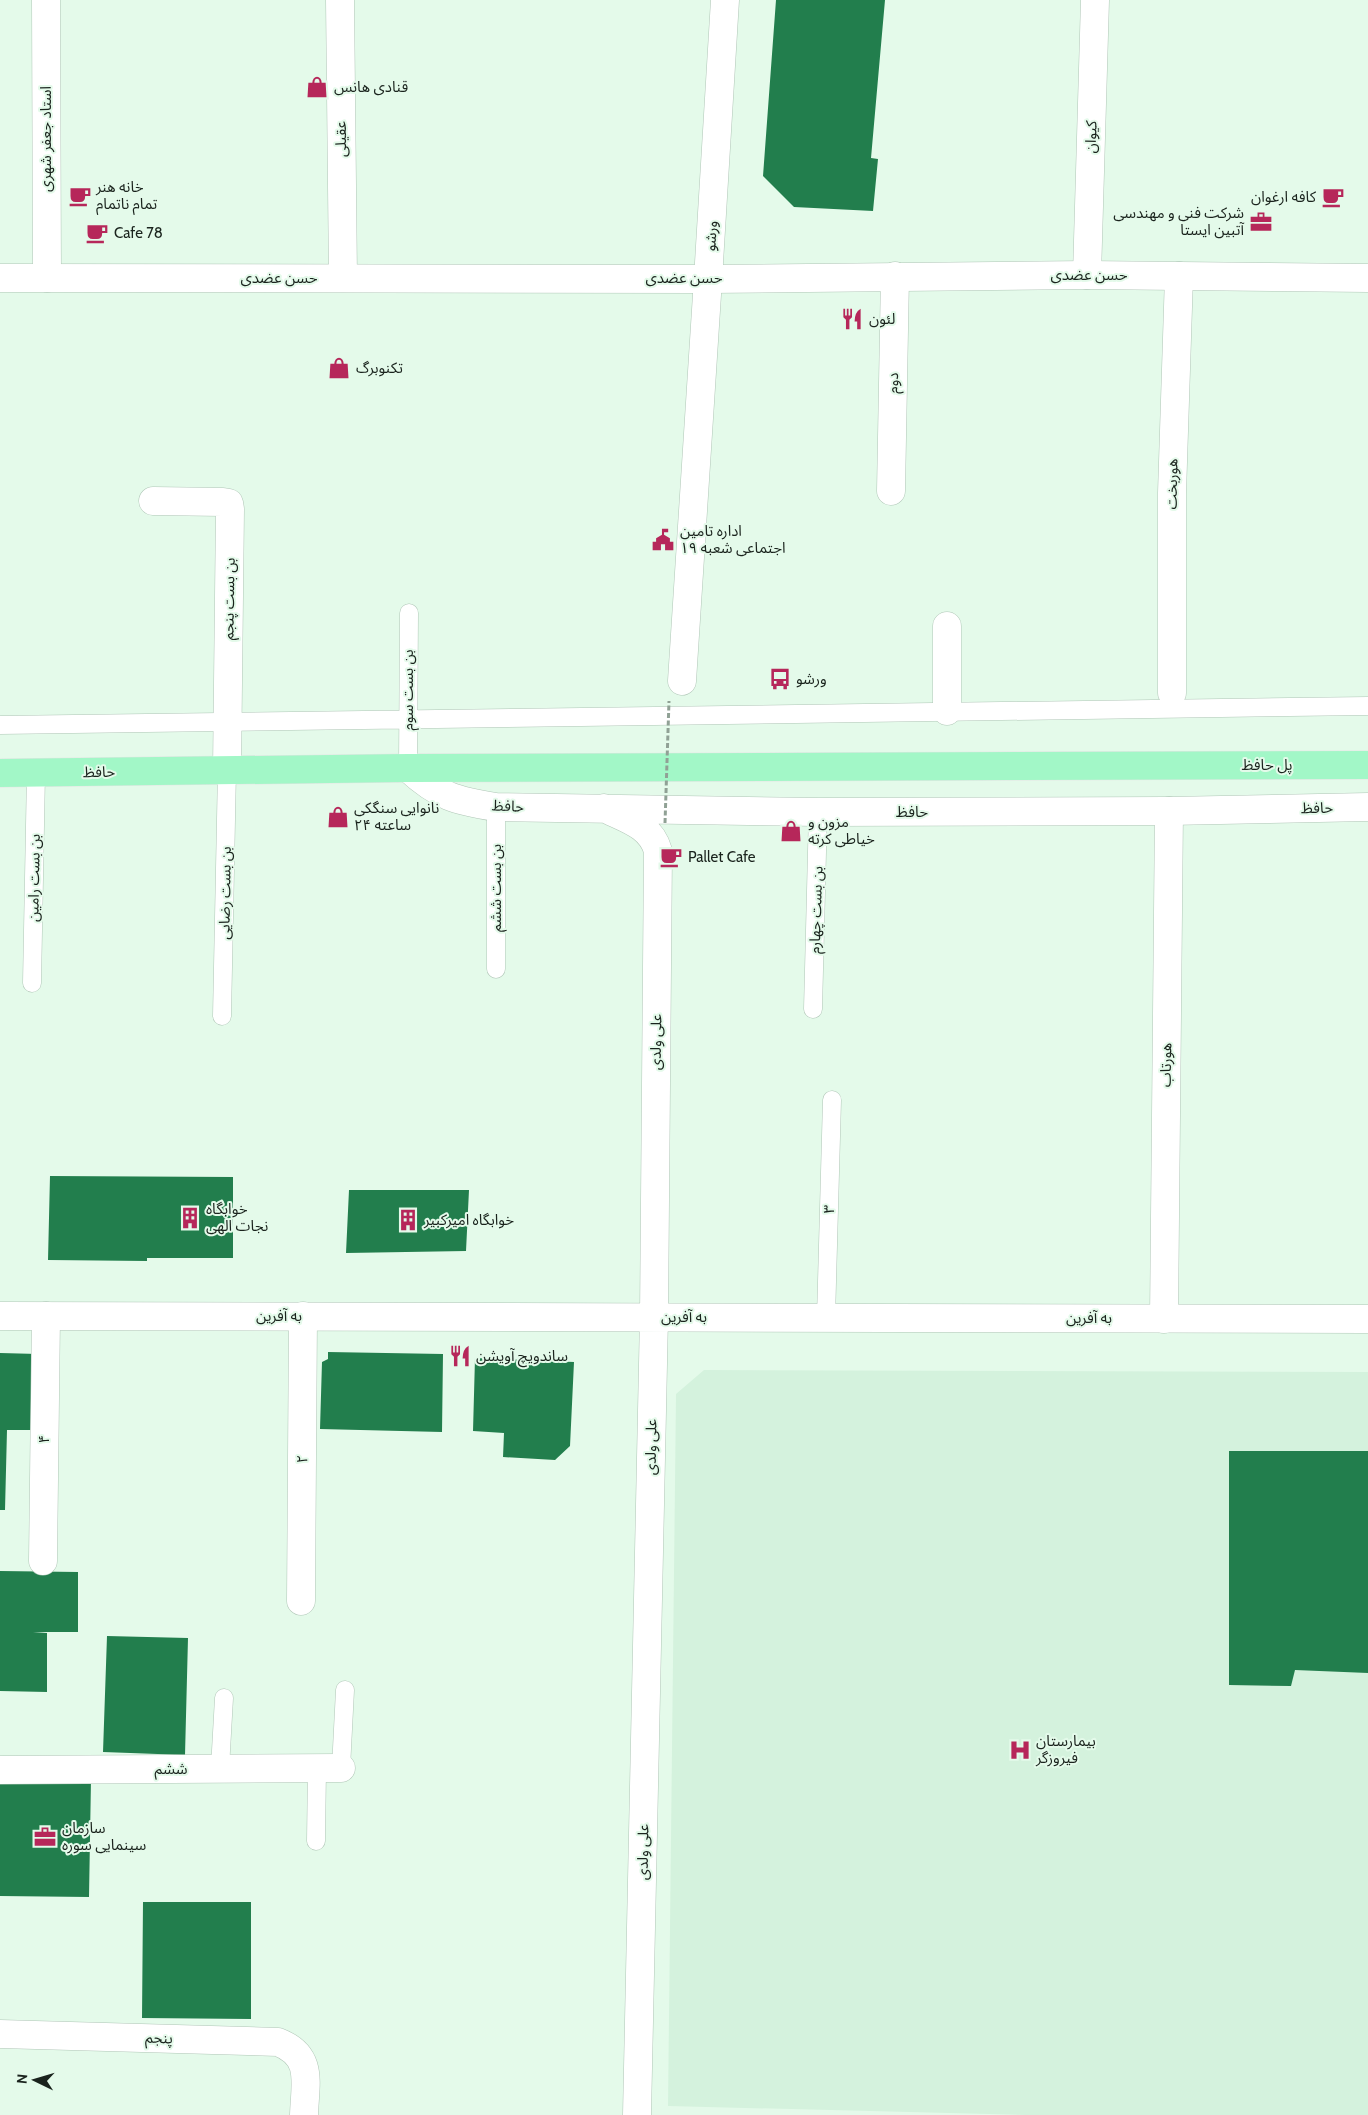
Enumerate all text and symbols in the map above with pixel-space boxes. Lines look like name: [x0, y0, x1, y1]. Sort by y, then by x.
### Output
shop icon: قنادی هانس: [304, 74, 330, 100]
place label: قنادی هانس: [334, 78, 408, 96]
street label: استاد جعفر شهری: [37, 86, 55, 192]
street label: عقیلی: [332, 120, 350, 157]
street label: کیوان: [1081, 120, 1101, 154]
place label: خانه هنر تمام ناتمام: [95, 178, 157, 215]
cafe icon: خانه هنر تمام ناتمام: [67, 183, 93, 209]
cafe icon: کافه ارغوان: [1320, 184, 1346, 210]
place label: کافه ارغوان: [1251, 188, 1317, 206]
place label: شرکت فنی و مهندسی آتبین ایستا: [1113, 204, 1245, 239]
office icon: شرکت فنی و مهندسی آتبین ایستا: [1248, 209, 1274, 235]
cafe icon: Cafe 78: [84, 220, 110, 246]
street label: ورشو: [701, 220, 721, 252]
place label: Cafe 78: [114, 224, 163, 242]
street label: حسن عضدی: [1050, 266, 1128, 284]
street label: حسن عضدی: [240, 269, 318, 287]
street label: حسن عضدی: [645, 269, 723, 287]
restaurant icon: لئون: [839, 306, 865, 332]
place label: لئون: [869, 310, 896, 328]
shop icon: تکنوبرگ: [326, 355, 352, 381]
place label: تکنوبرگ: [356, 359, 403, 377]
street label: دوم: [884, 372, 904, 394]
street label: هوربخت: [1163, 458, 1181, 510]
place label: اداره تامین اجتماعی شعبه ۱۹: [680, 522, 786, 557]
public building icon: اداره تامین اجتماعی شعبه ۱۹: [650, 527, 676, 553]
street label: بن بست پنجم: [219, 558, 241, 640]
street label: بن بست سوم: [399, 649, 419, 731]
bus stop icon: ورشو: [767, 666, 793, 692]
place label: ورشو: [796, 670, 827, 688]
street label: پل حافظ: [1241, 756, 1293, 775]
street label: حافظ: [83, 763, 116, 781]
street label: حافظ: [491, 796, 525, 816]
place label: نانوایی سنگکی ۲۴ ساعته: [354, 799, 439, 834]
street label: حافظ: [1301, 799, 1334, 817]
street label: حافظ: [896, 803, 928, 821]
shop icon: نانوایی سنگکی ۲۴ ساعته: [325, 804, 351, 830]
place label: مزون و خیاطی کرته: [808, 813, 875, 848]
shop icon: مزون و خیاطی کرته: [778, 818, 804, 844]
street label: بن بست رامین: [24, 834, 44, 922]
street label: بن بست ششم: [487, 844, 507, 932]
cafe icon: Pallet Cafe: [658, 844, 684, 870]
street label: بن بست رضایی: [215, 846, 235, 940]
place label: Pallet Cafe: [688, 848, 756, 866]
street label: بن بست چهارم: [805, 866, 829, 954]
street label: علی ولدی: [647, 1013, 665, 1070]
street label: هورتاب: [1157, 1043, 1175, 1087]
place label: خوابگاه نجات الهی: [206, 1200, 268, 1235]
street label: ۳: [820, 1204, 838, 1213]
building icon: خوابگاه نجات الهی: [177, 1205, 203, 1231]
building icon: خوابگاه امیرکبیر: [395, 1207, 421, 1233]
place label: خوابگاه امیرکبیر: [423, 1211, 514, 1229]
street label: به آفرین: [256, 1307, 302, 1325]
street label: به آفرین: [661, 1308, 707, 1326]
street label: به آفرین: [1066, 1309, 1112, 1327]
restaurant icon: ساندویچ آویشن: [447, 1343, 473, 1369]
place label: ساندویچ آویشن: [476, 1347, 568, 1368]
street label: علی ولدی: [642, 1418, 660, 1475]
street label: ۴: [35, 1435, 53, 1443]
street label: ۲: [293, 1455, 311, 1463]
place label: بیمارستان فیروزگر: [1035, 1732, 1096, 1767]
hospital icon: بیمارستان فیروزگر: [1007, 1737, 1033, 1763]
street label: ششم: [155, 1760, 188, 1780]
place label: سازمان سینمایی سوره: [62, 1819, 146, 1854]
street label: علی ولدی: [634, 1823, 652, 1880]
office icon: سازمان سینمایی سوره: [32, 1824, 58, 1850]
street label: پنجم: [145, 2029, 173, 2049]
north arrow: [10, 2055, 60, 2105]
text: N: [13, 2073, 31, 2085]

